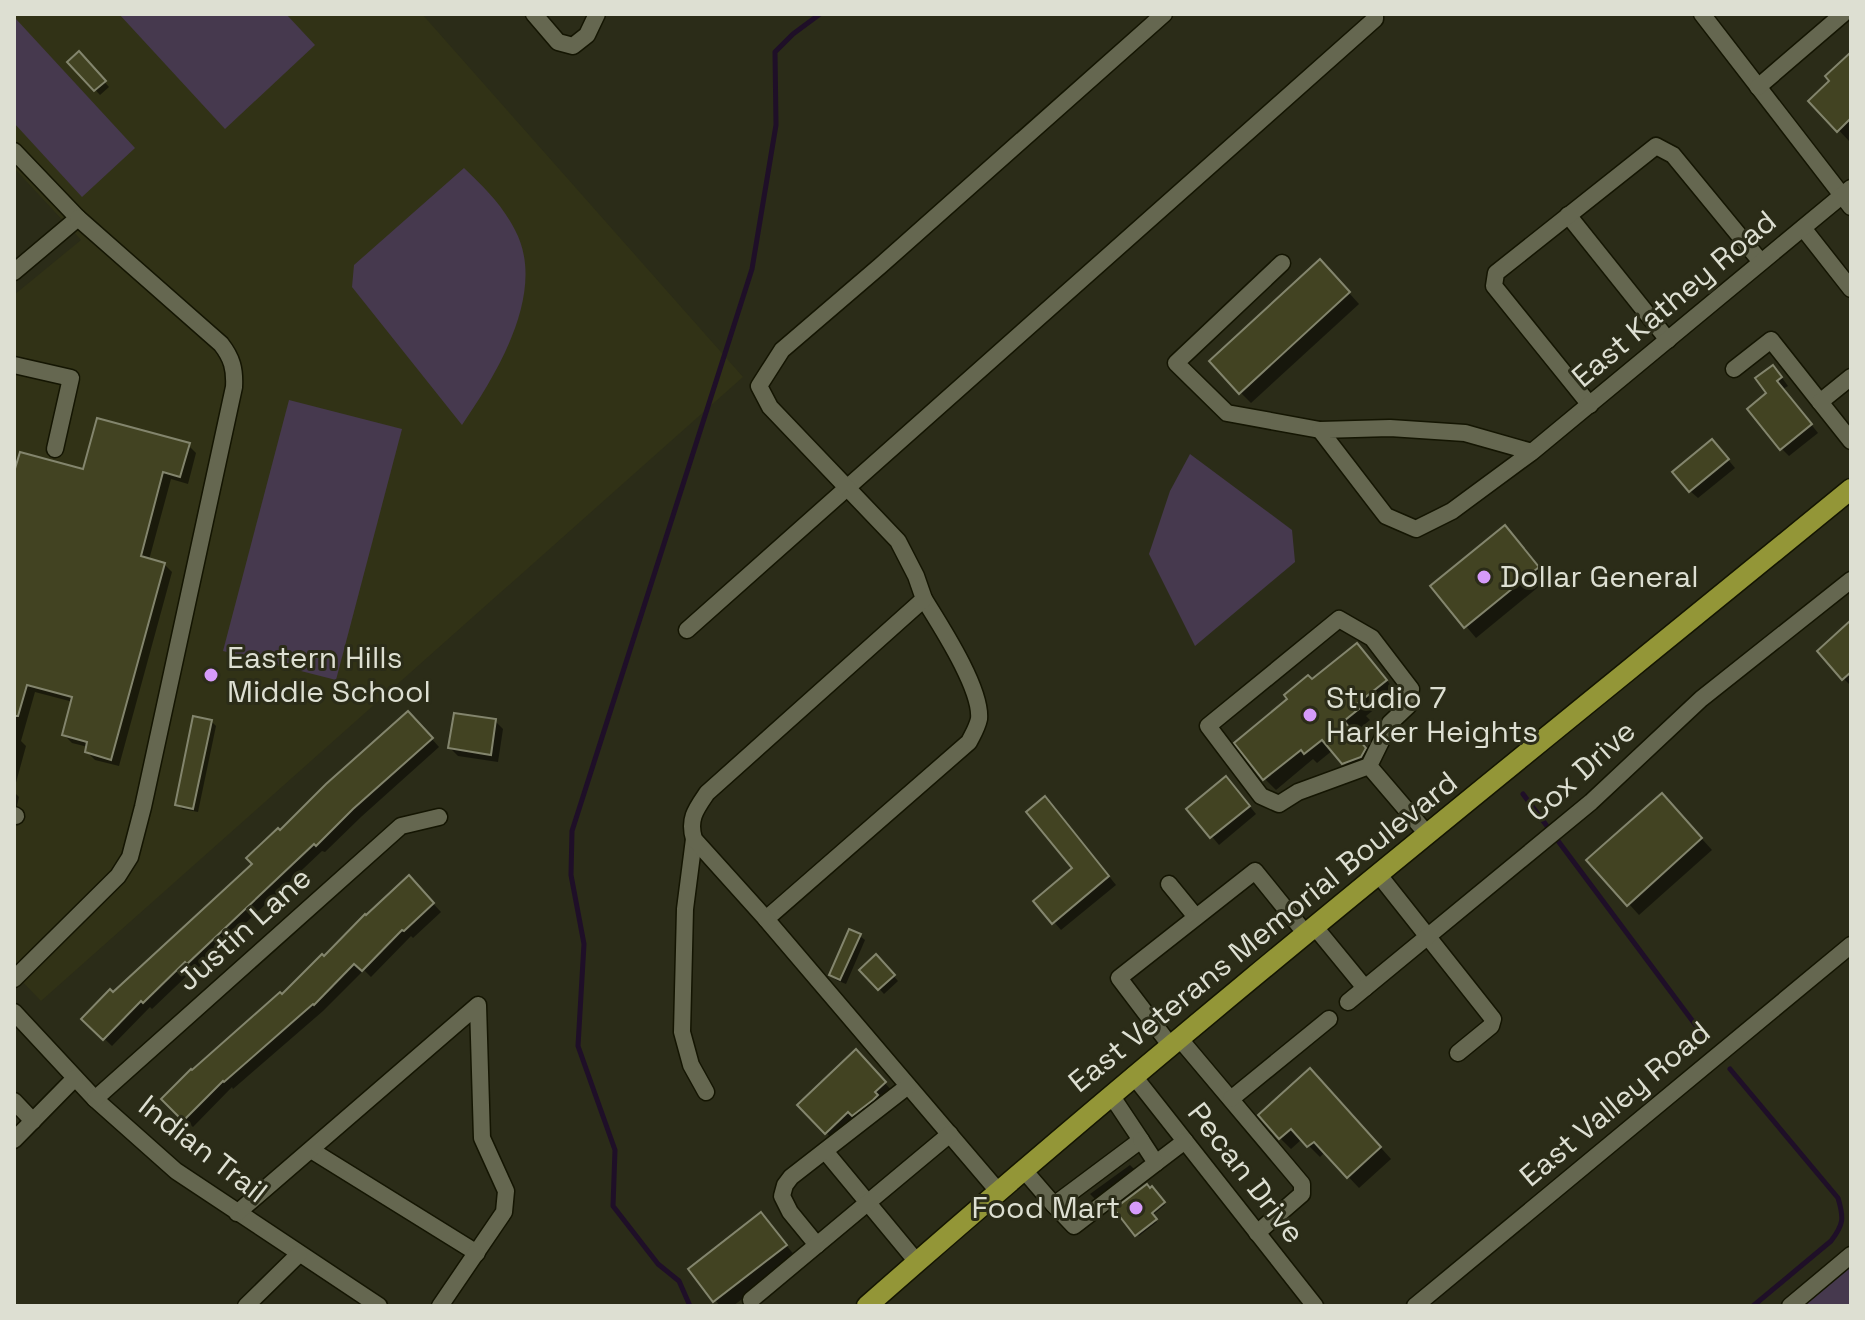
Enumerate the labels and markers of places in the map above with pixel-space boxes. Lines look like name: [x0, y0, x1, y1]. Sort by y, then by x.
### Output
place label: Dollar General: [1500, 557, 1699, 596]
marker: Dollar General: [1475, 568, 1493, 586]
place label: Eastern Hills Middle School: [227, 638, 431, 711]
marker: Eastern Hills Middle School: [202, 666, 220, 684]
place label: Studio 7 Harker Heights: [1326, 678, 1538, 751]
marker: Studio 7 Harker Heights: [1301, 706, 1319, 724]
place label: Food Mart: [972, 1188, 1120, 1227]
marker: Food Mart: [1127, 1199, 1145, 1217]

